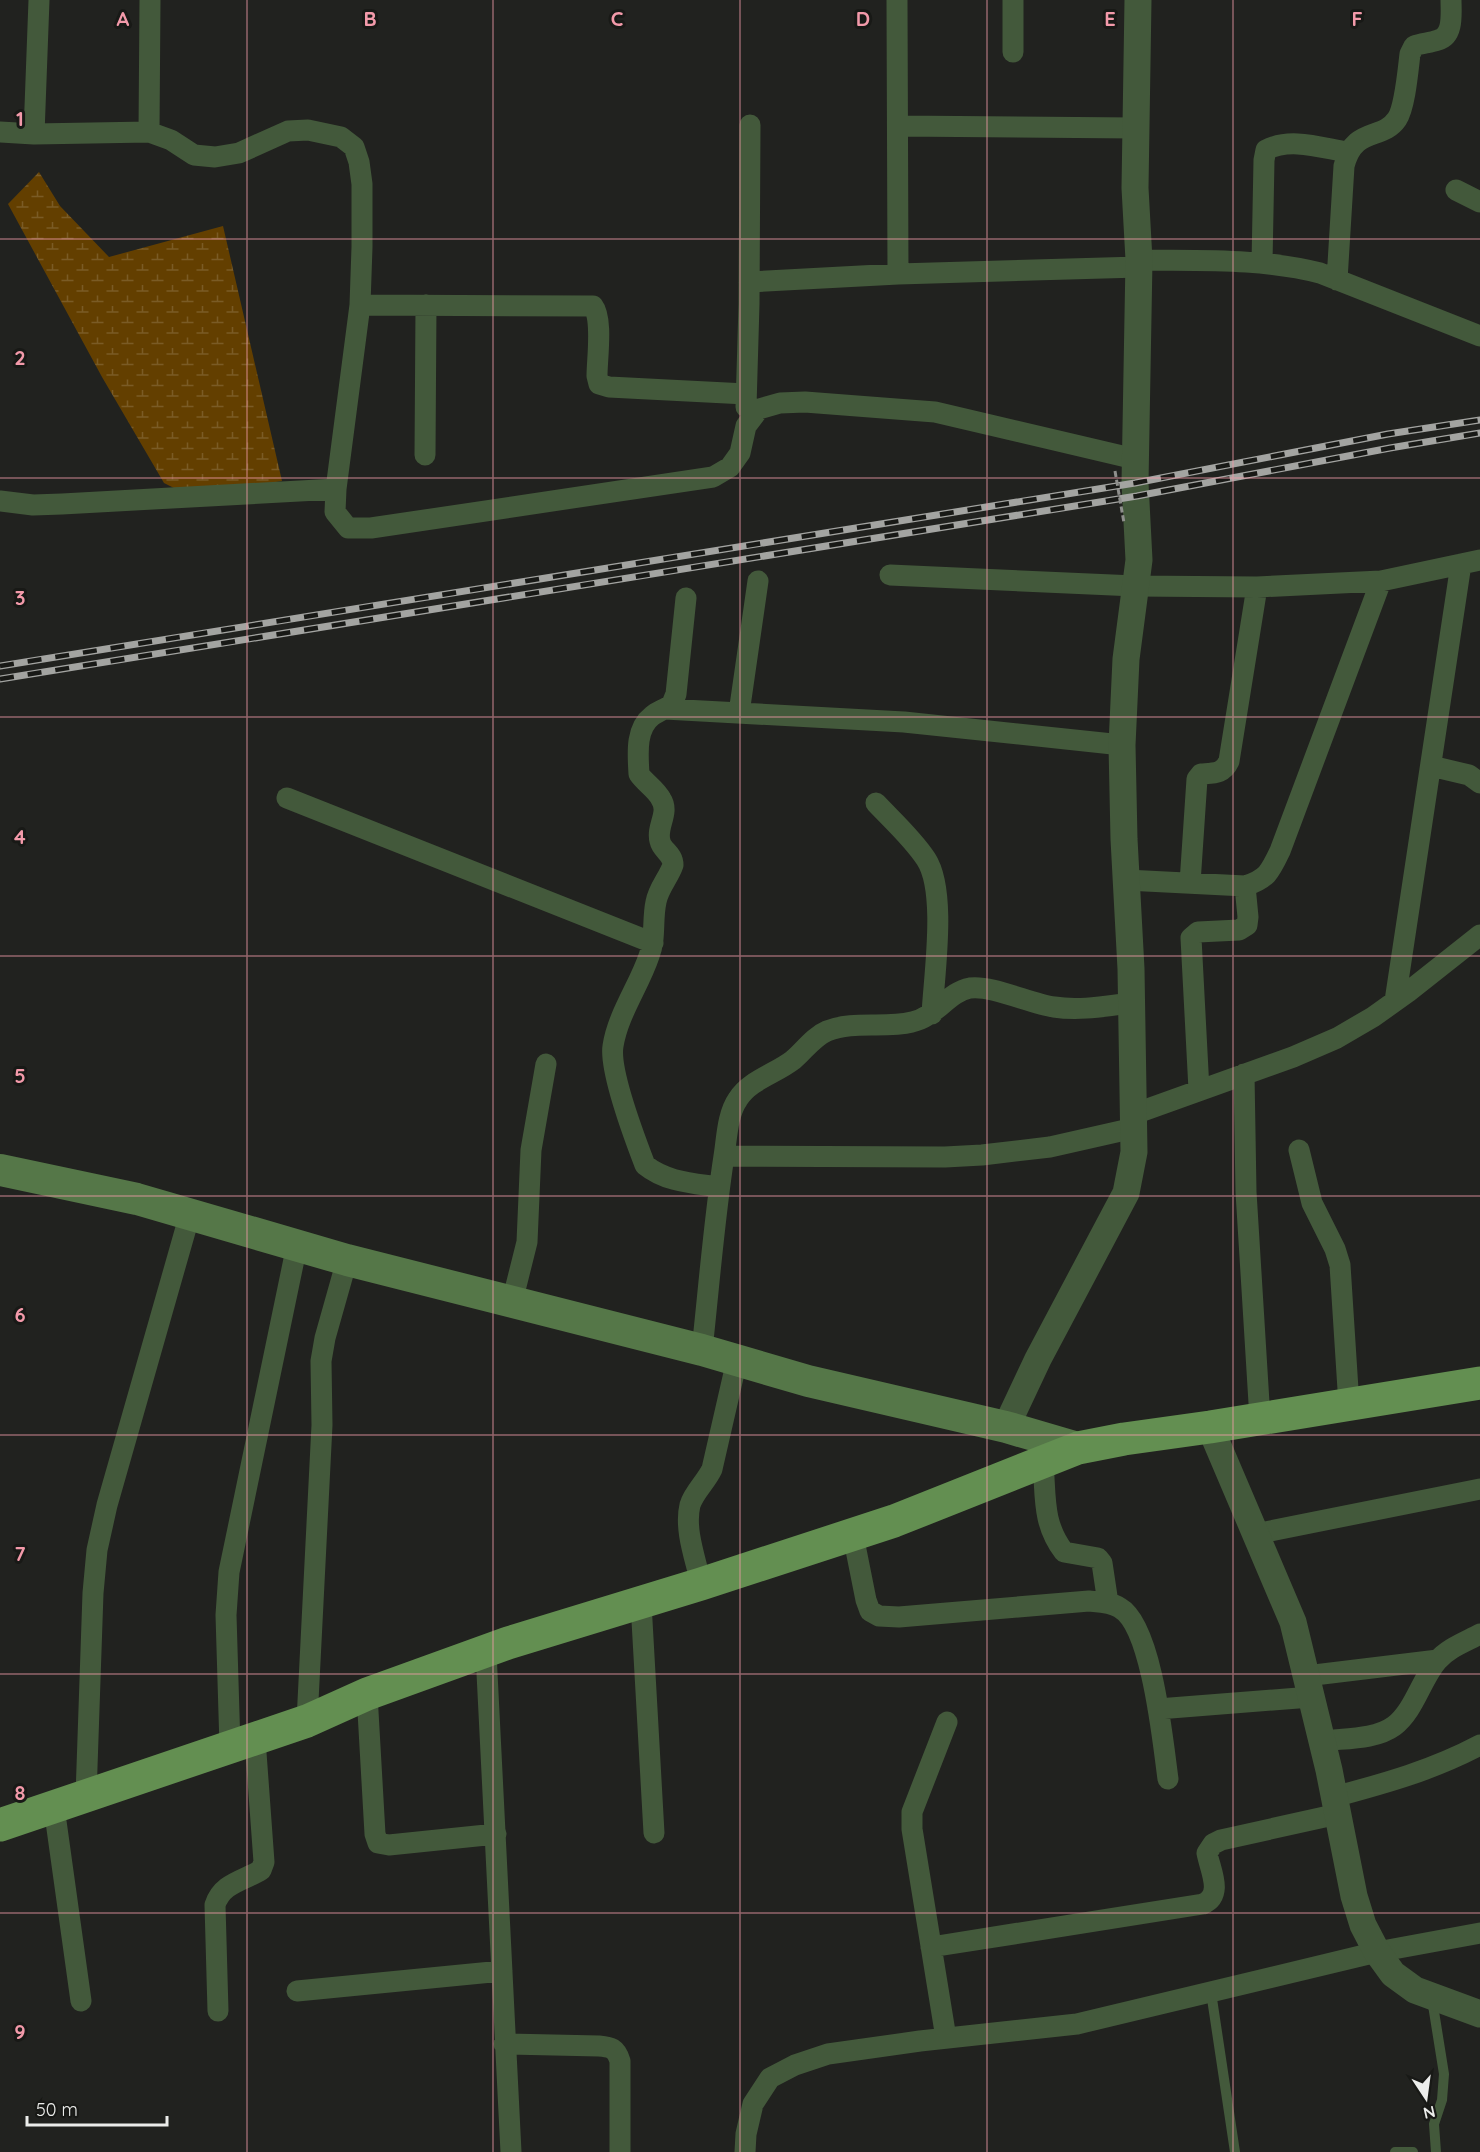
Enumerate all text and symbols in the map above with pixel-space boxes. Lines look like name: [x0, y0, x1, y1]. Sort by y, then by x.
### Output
text: A: [117, 6, 130, 31]
text: B: [363, 6, 377, 31]
text: C: [611, 6, 624, 31]
text: D: [856, 6, 870, 31]
text: E: [1104, 6, 1116, 31]
text: F: [1351, 6, 1363, 31]
text: 1: [16, 106, 24, 131]
text: 2: [14, 345, 26, 370]
text: 3: [15, 585, 25, 610]
text: 4: [14, 824, 26, 849]
text: 5: [14, 1063, 26, 1088]
text: 6: [14, 1302, 26, 1327]
text: 7: [15, 1541, 26, 1566]
text: 8: [15, 1780, 26, 1805]
text: 9: [14, 2019, 26, 2044]
north arrow: [1396, 2068, 1456, 2128]
scale bar: [27, 2089, 166, 2127]
text: 50 m: [36, 2098, 78, 2121]
text: N: [1421, 2102, 1437, 2124]

